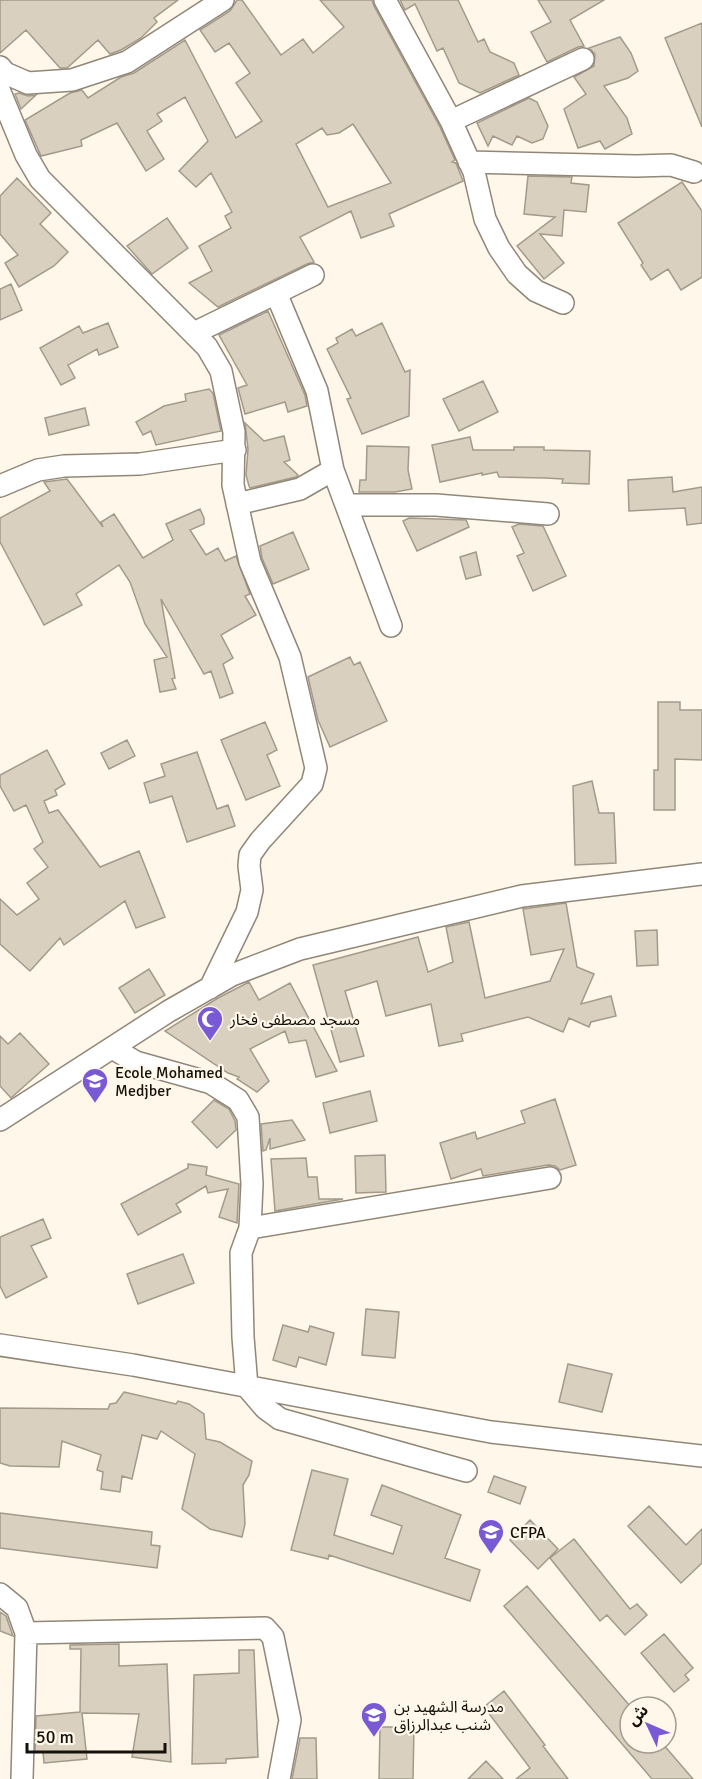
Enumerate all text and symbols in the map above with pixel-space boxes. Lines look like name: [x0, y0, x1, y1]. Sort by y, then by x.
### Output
mosque icon: مسجد مصطفى فخار: [195, 1004, 225, 1042]
place label: مسجد مصطفى فخار: [229, 1010, 360, 1030]
place label: Ecole Mohamed Medjber: [115, 1063, 223, 1101]
school or university icon: Ecole Mohamed Medjber: [80, 1066, 110, 1104]
school or university icon: CFPA: [476, 1517, 506, 1555]
place label: CFPA: [510, 1523, 546, 1543]
north arrow: [618, 1695, 678, 1755]
place label: مدرسة الشهيد بن شنب عبدالرزاق: [394, 1697, 504, 1735]
school or university icon: مدرسة الشهيد بن شنب عبدالرزاق: [359, 1700, 389, 1738]
text: ش: [623, 1700, 653, 1730]
scale bar: [27, 1716, 165, 1754]
text: 50 m: [36, 1726, 74, 1748]

